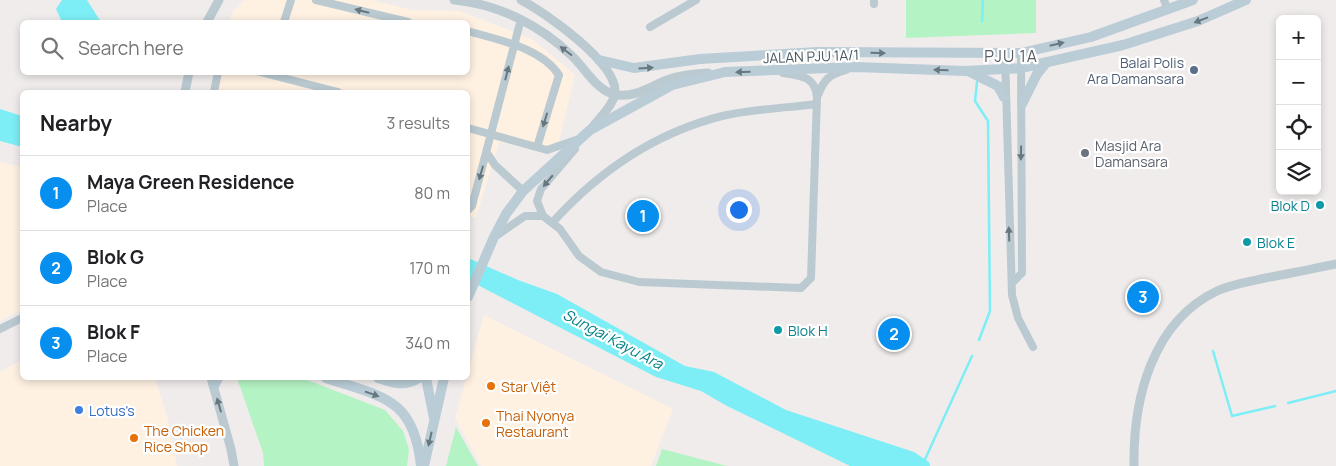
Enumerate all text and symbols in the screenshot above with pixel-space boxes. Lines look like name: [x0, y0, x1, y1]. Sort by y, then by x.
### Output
one-way arrow: [354, 7, 369, 15]
map controls: [1276, 15, 1321, 195]
button: +: [1276, 15, 1321, 60]
one-way arrow: [1194, 16, 1209, 24]
search box: [20, 20, 470, 75]
icon: search: [38, 34, 66, 62]
text: Search here: [78, 35, 184, 61]
one-way arrow: [1049, 40, 1065, 48]
street label: JALAN PJU 1A/1: [763, 45, 859, 67]
district label: PJU 1A: [984, 45, 1038, 67]
one-way arrow: [560, 46, 573, 57]
one-way arrow: [870, 49, 886, 57]
place label: Balai Polis Ara Damansara: [1087, 53, 1184, 88]
button: −: [1276, 60, 1321, 105]
one-way arrow: [639, 63, 655, 71]
marker: Balai Polis Ara Damansara: [1188, 64, 1200, 76]
one-way arrow: [504, 65, 512, 80]
one-way arrow: [932, 66, 948, 74]
one-way arrow: [735, 68, 751, 76]
button: locate: [1276, 105, 1321, 150]
text: Nearby: [40, 109, 112, 137]
text: 3 results: [387, 112, 450, 134]
one-way arrow: [541, 112, 548, 127]
place label: Masjid Ara Damansara: [1095, 136, 1168, 171]
one-way arrow: [1017, 145, 1025, 161]
marker: Masjid Ara Damansara: [1079, 147, 1091, 159]
button: layers: [1276, 150, 1321, 195]
one-way arrow: [477, 165, 485, 180]
text: Maya Green Residence: [87, 169, 294, 195]
one-way arrow: [543, 175, 554, 187]
text: 1: [52, 182, 60, 204]
text: 80 m: [414, 182, 450, 204]
text: Place: [87, 195, 127, 217]
place label: Blok D: [1271, 196, 1310, 215]
pin: 1: [627, 197, 659, 235]
your location: [726, 197, 752, 223]
marker: Blok D: [1314, 199, 1326, 211]
one-way arrow: [1005, 226, 1013, 242]
place label: Blok E: [1257, 233, 1295, 252]
marker: Blok E: [1241, 236, 1253, 248]
text: Blok G: [87, 244, 144, 270]
text: 2: [51, 257, 61, 279]
text: 170 m: [409, 257, 450, 279]
text: Place: [87, 270, 127, 292]
pin: 3: [1127, 278, 1159, 316]
water label: Sungai Kayu Ara: [559, 304, 667, 374]
pin: 2: [878, 315, 910, 353]
text: Blok F: [87, 319, 140, 345]
place label: Blok H: [788, 321, 827, 340]
marker: Blok H: [772, 324, 784, 336]
text: 3: [51, 332, 61, 354]
text: 340 m: [405, 332, 450, 354]
text: Place: [87, 345, 127, 367]
place label: Star Việt: [501, 377, 556, 396]
marker: Star Việt: [485, 380, 497, 392]
one-way arrow: [365, 391, 380, 398]
one-way arrow: [215, 397, 223, 412]
place label: Lotus's: [89, 401, 135, 420]
marker: Lotus's: [73, 404, 85, 416]
place label: Thai Nyonya Restaurant: [496, 406, 574, 441]
marker: Thai Nyonya Restaurant: [480, 417, 492, 429]
place label: The Chicken Rice Shop: [144, 421, 224, 456]
one-way arrow: [426, 431, 434, 447]
marker: The Chicken Rice Shop: [128, 432, 140, 444]

